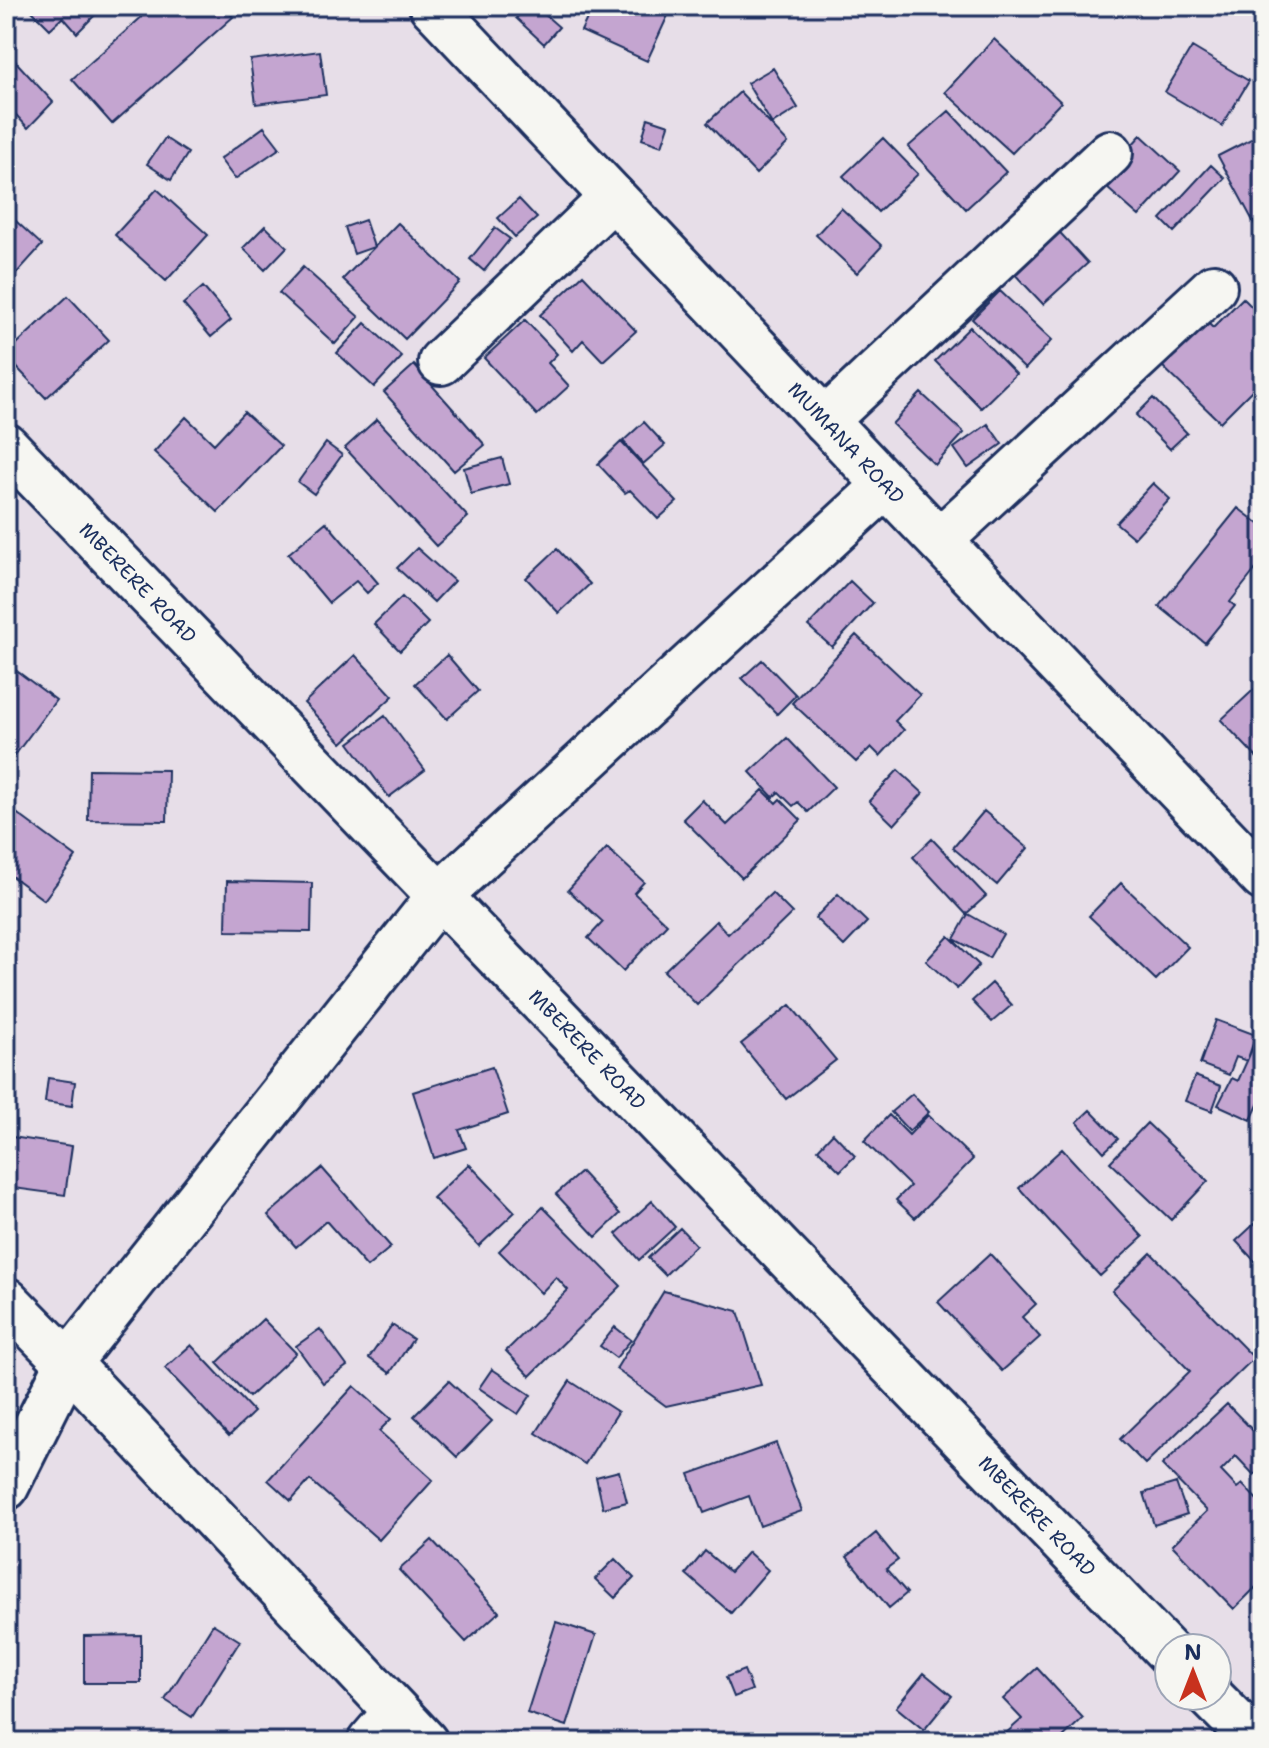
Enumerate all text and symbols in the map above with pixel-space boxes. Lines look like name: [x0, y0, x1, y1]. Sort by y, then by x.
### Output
street label: MUMANA ROAD: [782, 377, 910, 509]
street label: MBERERE ROAD: [74, 517, 202, 649]
street label: MBERERE ROAD: [523, 984, 652, 1115]
street label: MBERERE ROAD: [973, 1450, 1101, 1582]
north arrow: [1153, 1632, 1233, 1712]
text: N: [1184, 1638, 1202, 1667]

